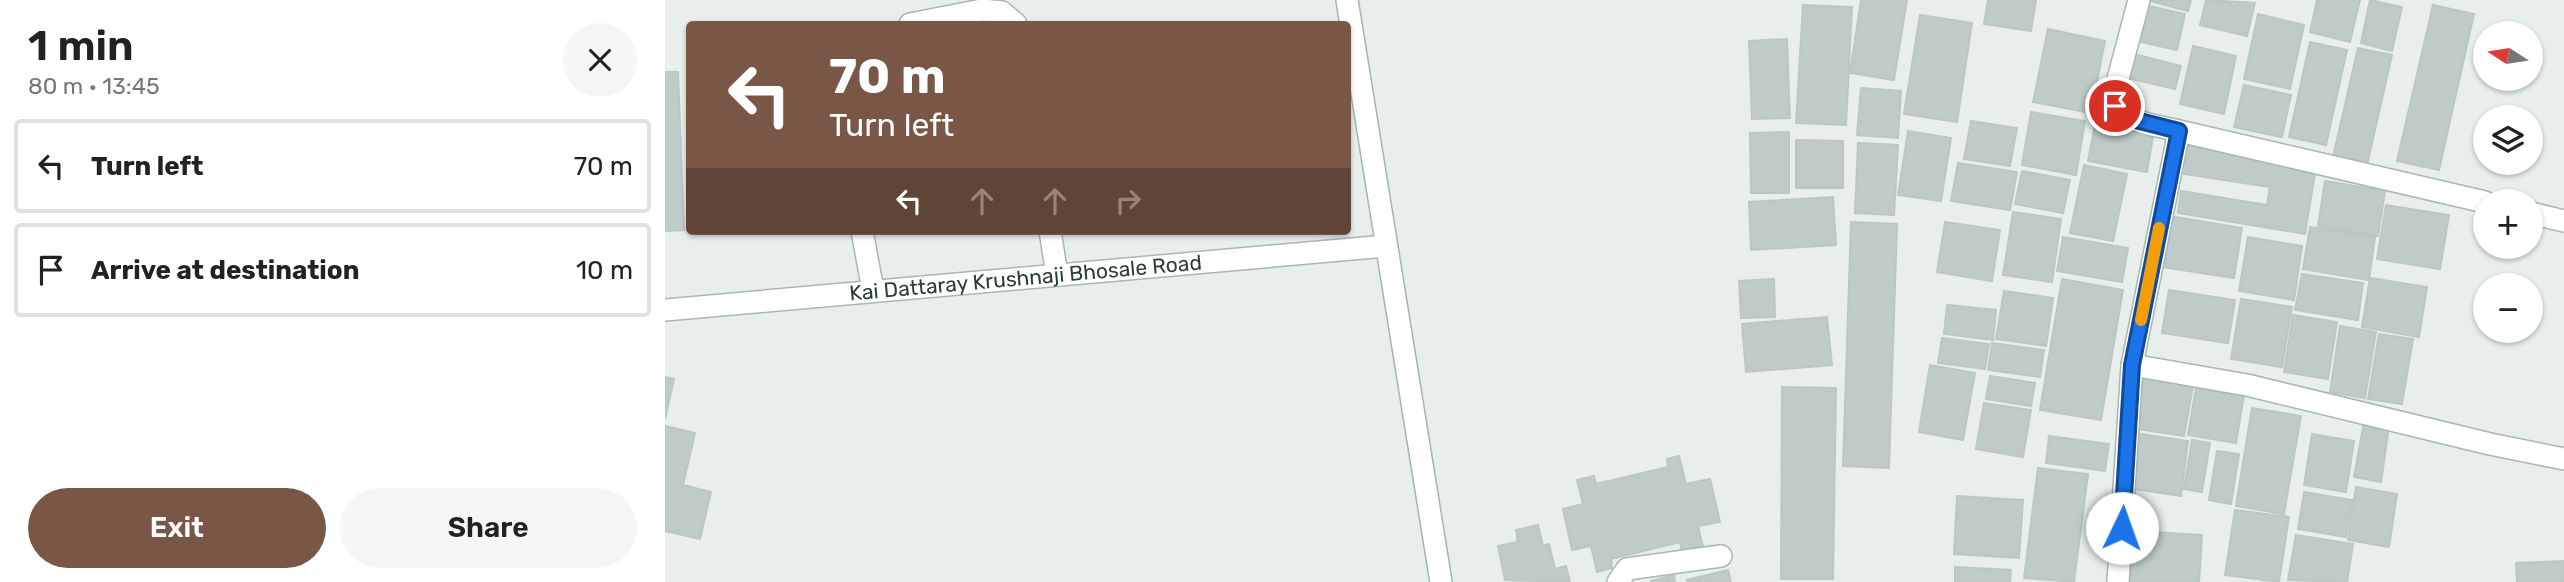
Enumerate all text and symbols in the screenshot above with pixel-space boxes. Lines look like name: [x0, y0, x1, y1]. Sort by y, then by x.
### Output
text: 1 min: [28, 21, 134, 71]
north arrow: [2473, 21, 2543, 91]
map controls: [2473, 21, 2543, 343]
button: close: [563, 23, 637, 97]
text: 70 m: [829, 47, 946, 105]
icon: left: [714, 49, 805, 140]
text: 80 m · 13:45: [28, 72, 160, 100]
pin: [2085, 76, 2145, 136]
icon: arrive: [2096, 87, 2134, 125]
button: layers: [2473, 105, 2543, 175]
text: Turn left: [829, 106, 954, 144]
icon: left: [32, 147, 70, 185]
text: Turn left: [91, 151, 203, 182]
text: 70 m: [574, 151, 633, 182]
icon: left: [890, 182, 928, 220]
icon: ahead: [963, 182, 1001, 220]
icon: ahead: [1036, 182, 1074, 220]
icon: right: [1109, 182, 1147, 220]
button: +: [2473, 189, 2543, 259]
street label: Kai Dattaray Krushnaji Bhosale Road: [848, 249, 1203, 306]
icon: arrive: [32, 251, 70, 289]
text: Arrive at destination: [91, 255, 359, 286]
text: 10 m: [576, 255, 633, 286]
button: −: [2473, 273, 2543, 343]
button: Exit: [28, 488, 326, 568]
button: Share: [340, 488, 637, 568]
position arrow: [2085, 491, 2159, 565]

